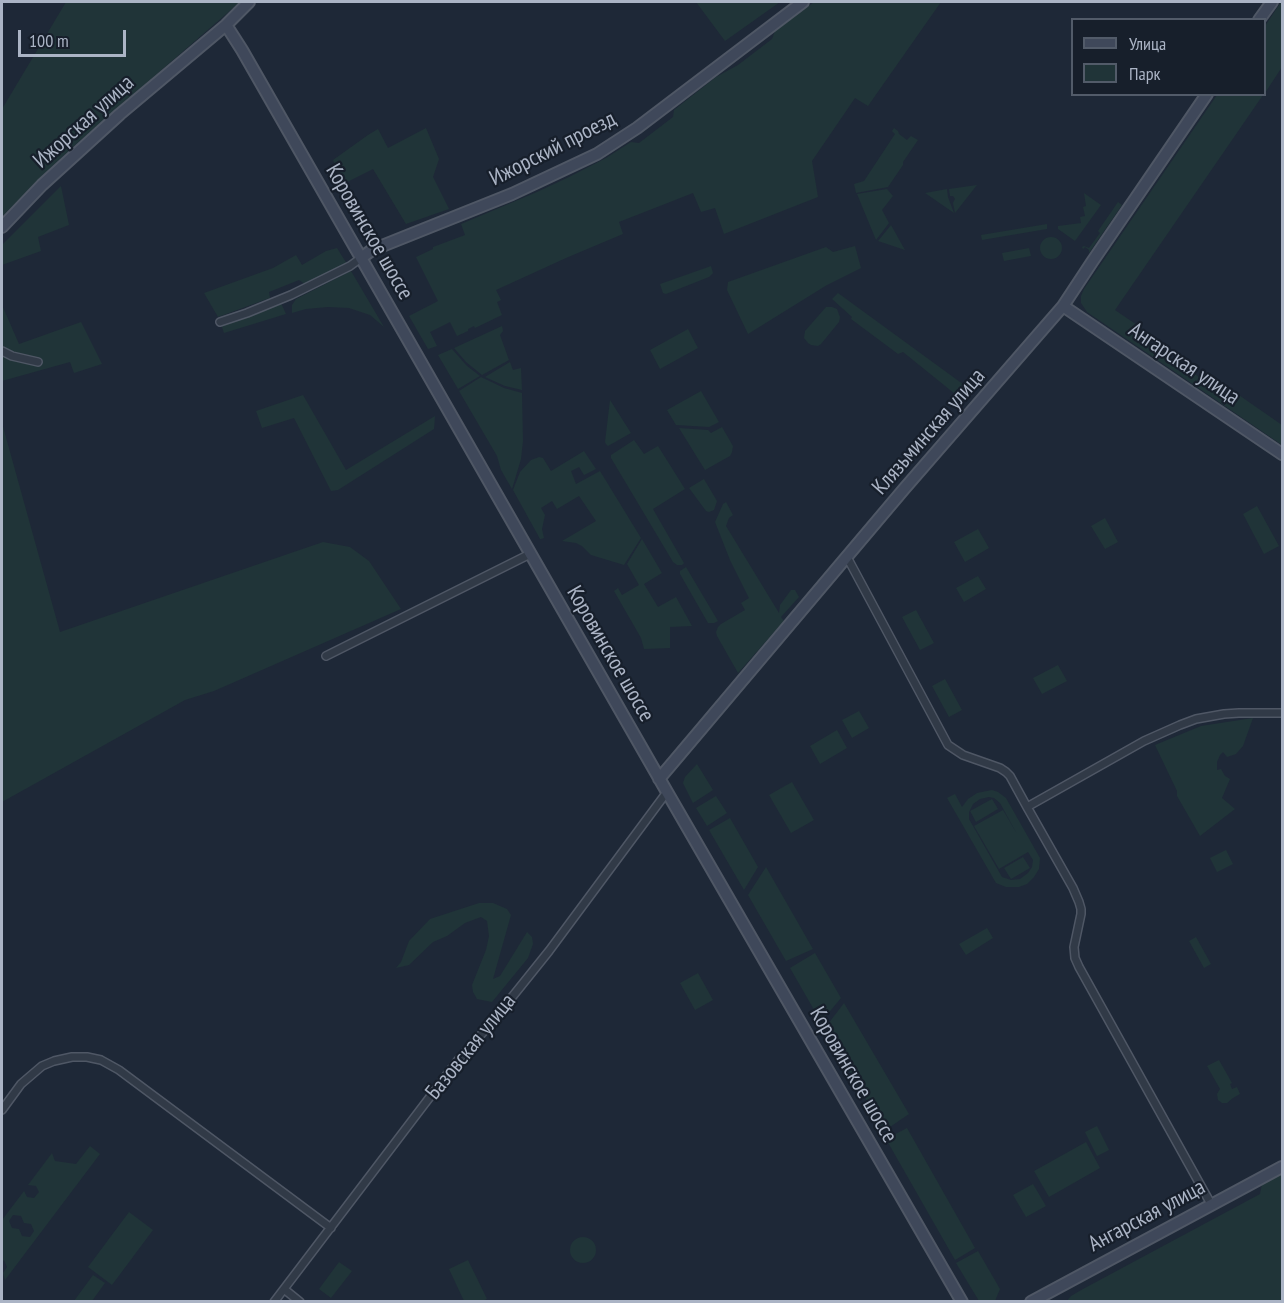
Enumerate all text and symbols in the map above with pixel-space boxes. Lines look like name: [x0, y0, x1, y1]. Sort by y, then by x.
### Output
scale bar: [21, 18, 129, 56]
legend: [1071, 18, 1266, 96]
text: 100 m: [29, 29, 69, 52]
text: Улица: [1129, 32, 1166, 55]
text: Парк: [1129, 62, 1160, 85]
street label: Ижорская улица: [28, 70, 140, 174]
street label: Ижорский проезд: [486, 106, 620, 192]
street label: Коровинское шоссе: [319, 159, 419, 305]
street label: Ангарская улица: [1123, 317, 1245, 411]
street label: Клязьминская улица: [867, 364, 991, 500]
street label: Коровинское шоссе: [560, 581, 660, 727]
street label: Базовская улица: [420, 989, 522, 1105]
street label: Коровинское шоссе: [803, 1002, 903, 1148]
street label: Ангарская улица: [1084, 1174, 1210, 1258]

